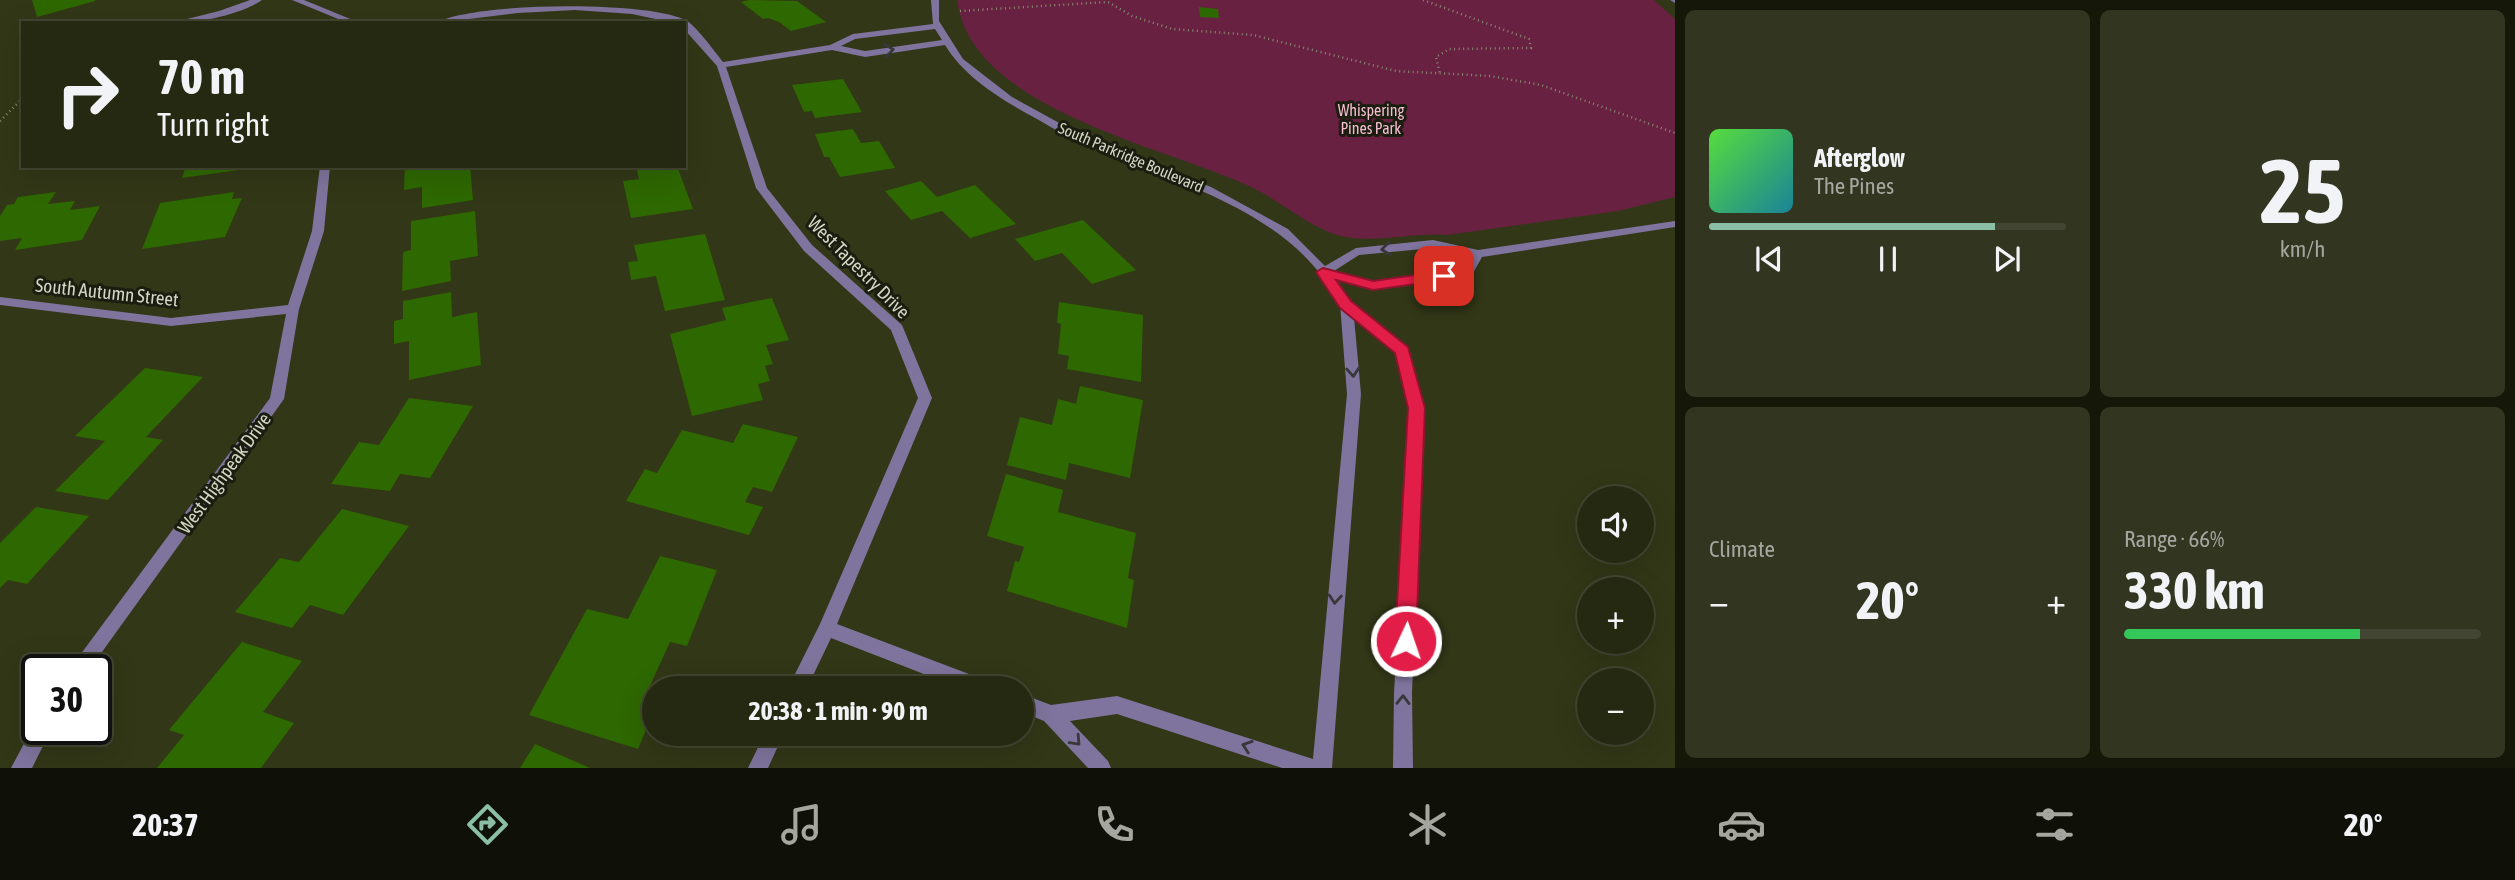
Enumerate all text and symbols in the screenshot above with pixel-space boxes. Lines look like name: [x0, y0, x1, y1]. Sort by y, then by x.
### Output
one-way arrow: [884, 43, 895, 58]
text: 70 m: [157, 48, 245, 104]
icon: right: [42, 49, 133, 140]
park label: Whispering Pines Park: [1338, 101, 1404, 137]
text: Turn right: [157, 106, 270, 143]
street label: South Parkridge Boulevard: [1056, 118, 1206, 197]
text: 25: [2260, 138, 2345, 242]
text: Afterglow: [1814, 143, 1905, 173]
text: The Pines: [1814, 173, 1894, 199]
street label: West Tapestry Drive: [803, 211, 915, 323]
text: km/h: [2280, 236, 2325, 262]
icon: previous: [1750, 240, 1788, 278]
icon: pause: [1869, 240, 1907, 278]
icon: next: [1988, 240, 2026, 278]
one-way arrow: [1380, 241, 1391, 256]
pin: [1414, 246, 1474, 306]
icon: arrive: [1425, 257, 1463, 295]
street label: South Autumn Street: [34, 274, 180, 310]
one-way arrow: [1345, 367, 1360, 378]
street label: West Highpeak Drive: [173, 408, 275, 538]
map controls: [1577, 486, 1654, 745]
button: sound: [1577, 486, 1654, 563]
text: Range · 66%: [2124, 526, 2224, 552]
text: Climate: [1709, 536, 1775, 562]
text: 330 km: [2124, 560, 2265, 620]
text: 20°: [1856, 570, 1919, 630]
button: +: [1577, 577, 1654, 654]
text: −: [1709, 579, 1729, 622]
text: +: [2046, 579, 2066, 622]
one-way arrow: [1327, 593, 1342, 605]
position arrow: [1369, 604, 1443, 678]
speed limit sign: 30: [21, 654, 112, 745]
button: −: [1577, 668, 1654, 745]
one-way arrow: [1395, 694, 1411, 705]
text: 20:38 · 1 min · 90 m: [748, 696, 928, 726]
one-way arrow: [1068, 733, 1080, 746]
one-way arrow: [1241, 740, 1254, 754]
icon: directions: [463, 800, 512, 849]
icon: music: [777, 800, 826, 849]
icon: phone: [1090, 800, 1139, 849]
icon: climate: [1403, 800, 1452, 849]
icon: car: [1717, 800, 1766, 849]
icon: filters: [2030, 800, 2079, 849]
text: 20:37: [132, 806, 199, 843]
text: 20°: [2344, 806, 2383, 843]

